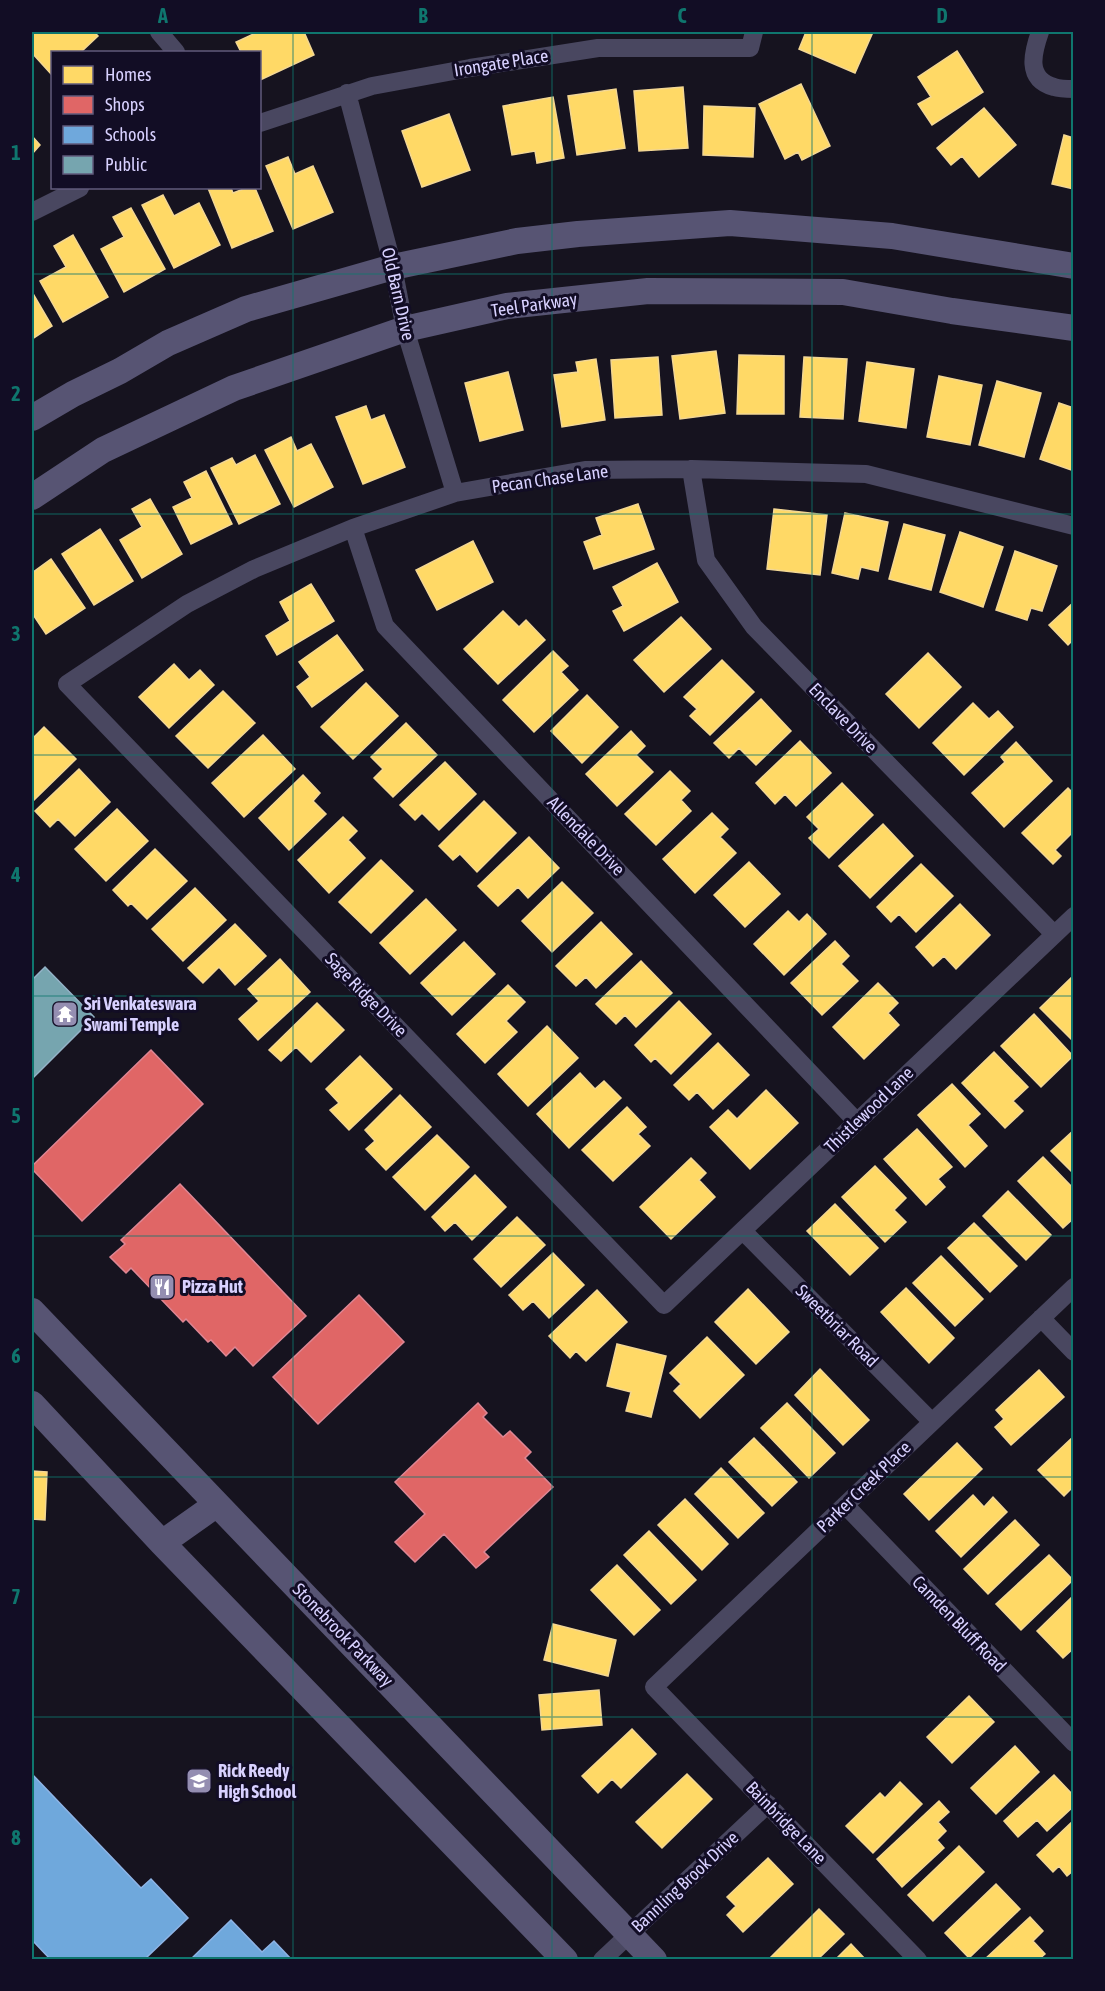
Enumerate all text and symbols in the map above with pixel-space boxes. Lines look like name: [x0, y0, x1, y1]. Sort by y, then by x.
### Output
text: A: [157, 4, 168, 27]
text: B: [418, 4, 428, 27]
text: C: [678, 4, 687, 27]
text: D: [936, 4, 948, 27]
street label: Irongate Place: [452, 45, 550, 80]
legend: [51, 51, 261, 189]
text: Homes: [105, 64, 151, 85]
text: Shops: [105, 94, 145, 115]
text: Schools: [105, 124, 156, 145]
text: 1: [11, 141, 21, 164]
text: Public: [105, 154, 147, 175]
street label: Old Barn Drive: [378, 246, 419, 342]
street label: Teel Parkway: [490, 288, 578, 321]
text: 2: [11, 382, 21, 405]
street label: Pecan Chase Lane: [490, 460, 610, 497]
text: 3: [11, 622, 21, 645]
street label: Enclave Drive: [805, 678, 882, 757]
street label: Allendale Drive: [543, 792, 629, 880]
text: 4: [10, 863, 21, 886]
street label: Sage Ridge Drive: [321, 948, 412, 1041]
place label: Sri Venkateswara Swami Temple: [84, 993, 197, 1035]
temple icon: Sri Venkateswara Swami Temple: [50, 999, 80, 1029]
street label: Thistlewood Lane: [820, 1062, 917, 1157]
text: 5: [11, 1104, 21, 1127]
restaurant icon: Pizza Hut: [147, 1272, 177, 1302]
place label: Pizza Hut: [182, 1276, 244, 1297]
street label: Sweetbriar Road: [792, 1280, 883, 1371]
text: 6: [11, 1344, 21, 1367]
street label: Parker Creek Place: [812, 1437, 915, 1537]
street label: Camden Bluff Road: [908, 1571, 1011, 1676]
street label: Stonebrook Parkway: [289, 1579, 398, 1691]
text: 7: [11, 1585, 21, 1608]
place label: Rick Reedy High School: [218, 1760, 296, 1802]
school or university icon: Rick Reedy High School: [184, 1766, 214, 1796]
street label: Bainbridge Lane: [742, 1777, 831, 1868]
text: 8: [11, 1826, 21, 1849]
street label: Bannling Brook Drive: [627, 1827, 742, 1936]

